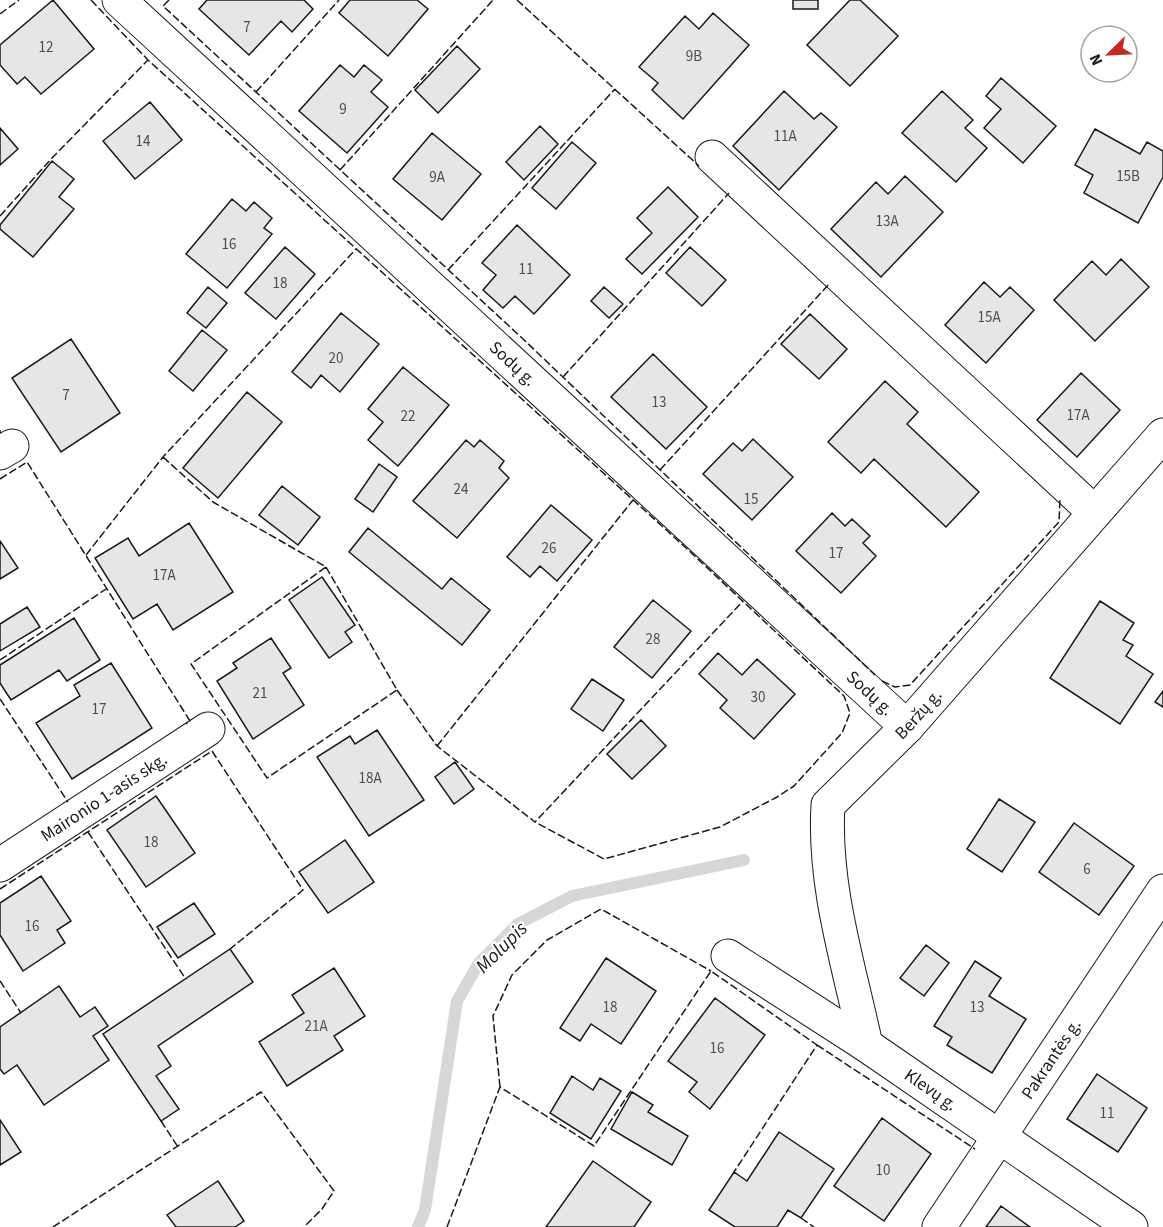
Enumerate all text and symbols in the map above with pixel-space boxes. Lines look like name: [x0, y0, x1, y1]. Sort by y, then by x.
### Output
house number: 7: [243, 17, 251, 38]
north arrow: [1079, 24, 1139, 84]
house number: 12: [39, 37, 53, 58]
house number: 9B: [686, 46, 702, 67]
text: N: [1084, 50, 1108, 69]
house number: 9: [339, 99, 347, 120]
house number: 11A: [773, 126, 797, 147]
house number: 14: [136, 131, 151, 152]
house number: 15B: [1116, 166, 1140, 187]
house number: 9A: [429, 167, 446, 188]
house number: 13A: [875, 211, 899, 232]
house number: 16: [222, 234, 236, 255]
house number: 11: [519, 259, 533, 280]
house number: 18: [273, 273, 287, 294]
house number: 15A: [977, 307, 1001, 328]
street label: Sodų g.: [483, 336, 542, 392]
house number: 20: [329, 348, 343, 369]
house number: 7: [62, 385, 70, 406]
house number: 13: [652, 392, 666, 413]
house number: 17A: [1066, 405, 1090, 426]
house number: 22: [401, 406, 415, 427]
house number: 24: [454, 479, 469, 500]
house number: 15: [744, 489, 758, 510]
house number: 26: [542, 538, 556, 559]
house number: 17: [829, 543, 843, 564]
house number: 17A: [152, 565, 176, 586]
house number: 28: [646, 629, 660, 650]
street label: Sodų g.: [841, 665, 899, 722]
house number: 21: [253, 683, 267, 704]
street label: Beržų g.: [889, 684, 948, 745]
house number: 30: [751, 687, 765, 708]
house number: 17: [92, 699, 106, 720]
street label: Maironio 1-asis skg.: [36, 747, 172, 848]
house number: 18A: [358, 768, 382, 789]
house number: 18: [144, 832, 158, 853]
house number: 6: [1083, 859, 1091, 880]
water label: Molupis: [469, 915, 534, 980]
house number: 16: [25, 916, 39, 937]
house number: 18: [603, 997, 617, 1018]
house number: 13: [970, 997, 984, 1018]
street label: Pakrantės g.: [1016, 1014, 1087, 1104]
house number: 21A: [304, 1016, 328, 1037]
house number: 16: [710, 1038, 724, 1059]
street label: Klevų g.: [899, 1063, 962, 1117]
house number: 11: [1100, 1103, 1114, 1124]
house number: 10: [876, 1160, 890, 1181]

